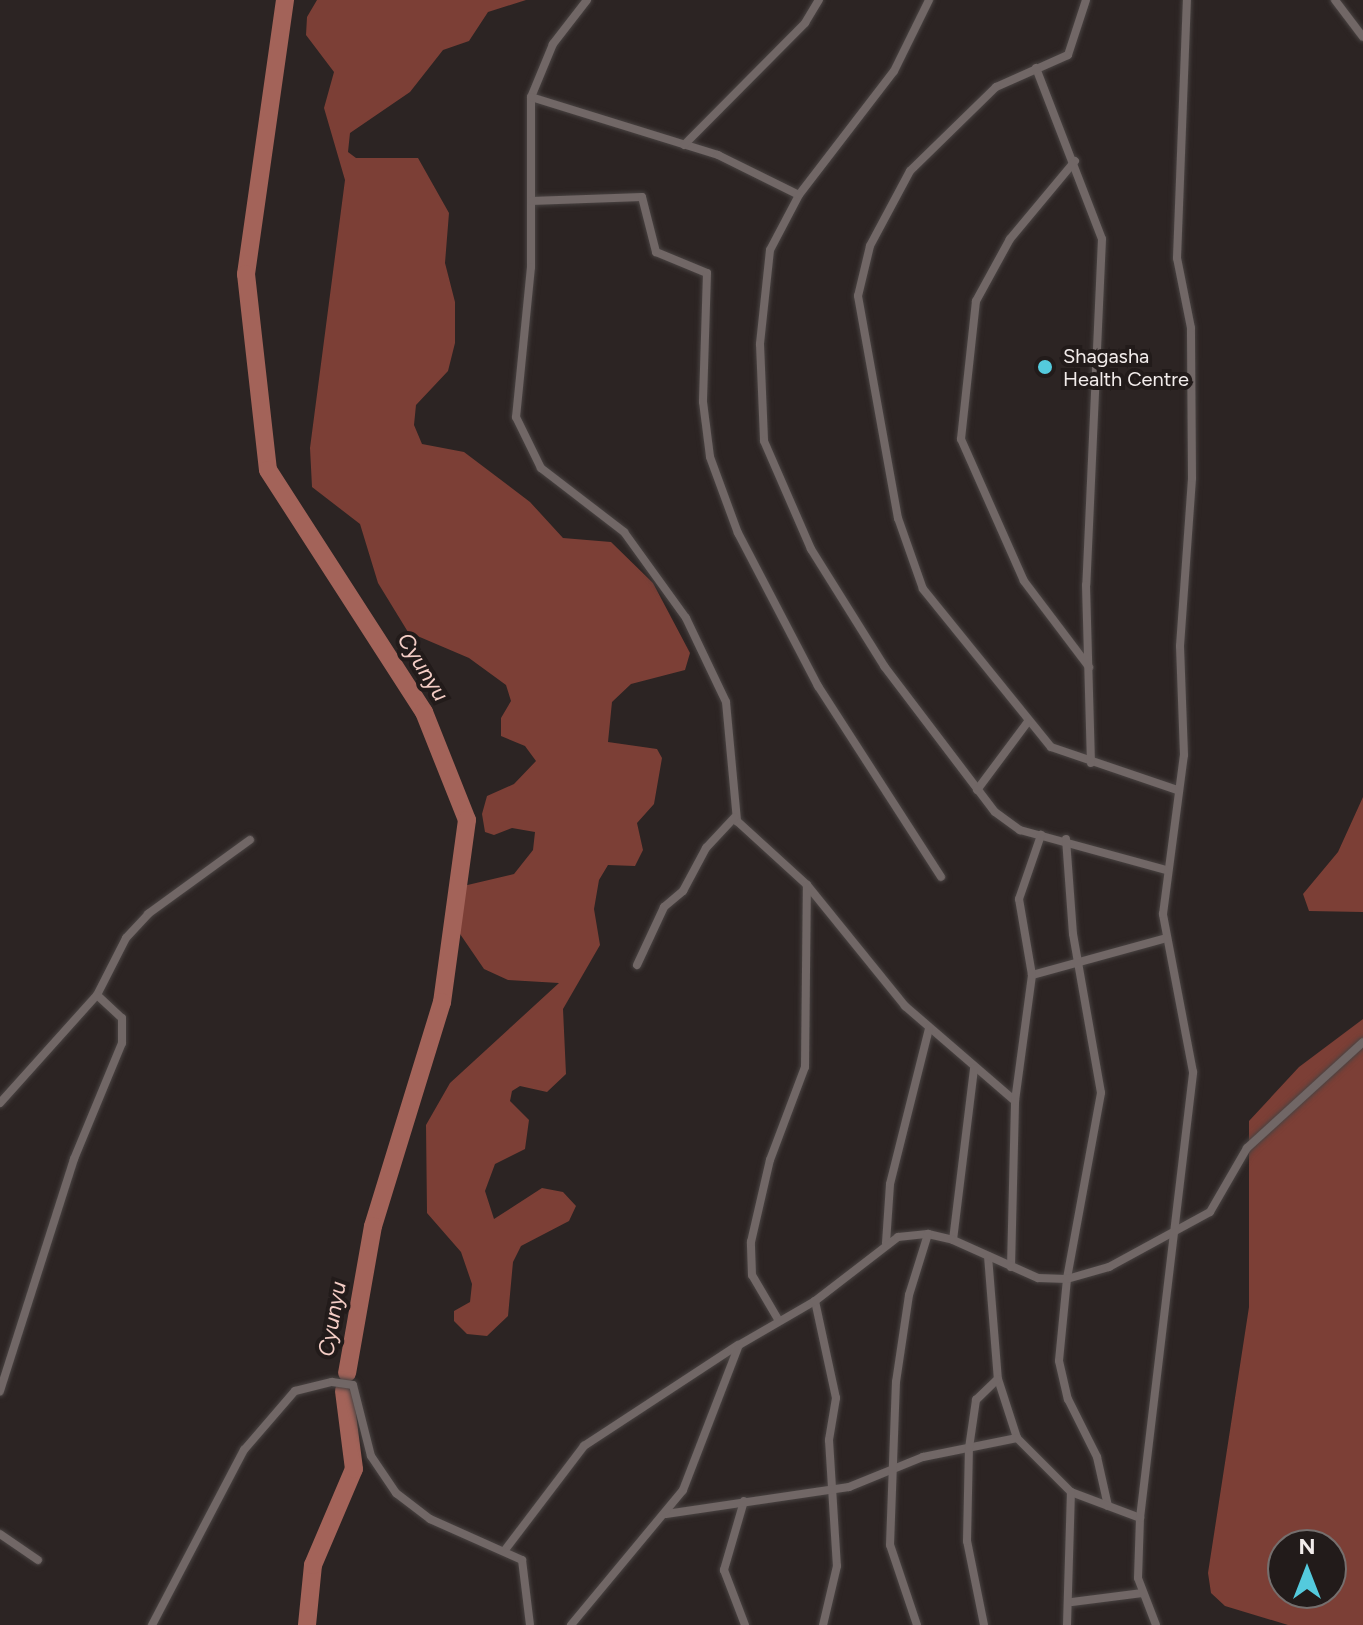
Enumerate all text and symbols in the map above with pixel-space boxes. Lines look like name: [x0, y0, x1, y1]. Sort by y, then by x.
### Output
place label: Shagasha Health Centre: [1063, 344, 1189, 391]
marker: Shagasha Health Centre: [1034, 356, 1056, 378]
water label: Cyunyu: [392, 628, 454, 706]
water label: Cyunyu: [312, 1279, 352, 1359]
north arrow: [1267, 1529, 1347, 1609]
text: N: [1298, 1533, 1316, 1560]

